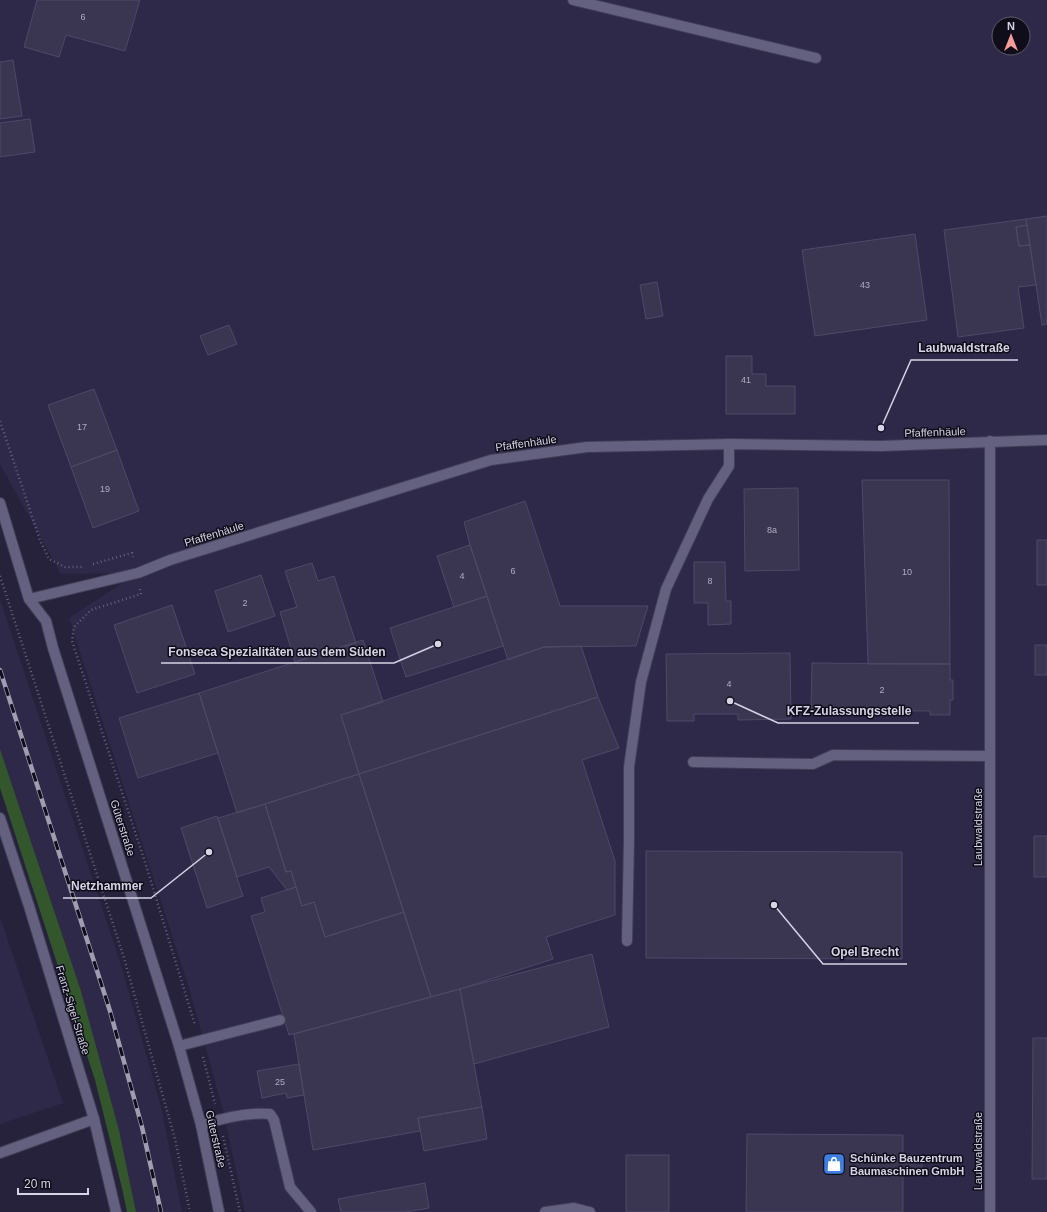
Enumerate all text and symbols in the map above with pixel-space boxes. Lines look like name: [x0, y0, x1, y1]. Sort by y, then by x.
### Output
house number: 6: [80, 12, 86, 22]
north arrow: [991, 16, 1031, 56]
text: N: [1007, 20, 1015, 32]
house number: 43: [860, 280, 870, 290]
callout: Laubwaldstraße: [911, 336, 1018, 360]
text: Laubwaldstraße: [918, 341, 1010, 355]
house number: 41: [741, 375, 751, 385]
house number: 17: [77, 422, 87, 432]
street label: Pfaffenhäule: [904, 425, 966, 439]
street label: Pfaffenhäule: [495, 433, 557, 453]
house number: 19: [100, 484, 110, 494]
street label: Pfaffenhäule: [183, 519, 245, 549]
house number: 8a: [767, 525, 777, 535]
house number: 6: [510, 566, 516, 576]
house number: 10: [902, 567, 912, 577]
house number: 4: [459, 571, 465, 581]
house number: 8: [707, 576, 713, 586]
house number: 2: [242, 598, 248, 608]
callout: Fonseca Spezialitäten aus dem Süden: [161, 639, 394, 663]
text: Fonseca Spezialitäten aus dem Süden: [168, 645, 386, 659]
house number: 4: [726, 679, 732, 689]
house number: 2: [879, 685, 885, 695]
callout: KFZ-Zulassungsstelle: [778, 699, 919, 723]
text: KFZ-Zulassungsstelle: [787, 704, 912, 718]
street label: Laubwaldstraße: [972, 788, 984, 866]
street label: Güterstraße: [108, 798, 138, 858]
callout: Netzhammer: [63, 874, 151, 898]
text: Netzhammer: [71, 879, 143, 893]
callout: Opel Brecht: [823, 940, 907, 964]
text: Opel Brecht: [831, 945, 899, 959]
street label: Franz-Sigel-Straße: [54, 964, 92, 1056]
house number: 25: [275, 1077, 285, 1087]
street label: Güterstraße: [204, 1109, 228, 1169]
street label: Laubwaldstraße: [972, 1112, 984, 1190]
shop icon: Schünke Bauzentrum Baumaschinen GmbH: [821, 1151, 847, 1177]
place label: Schünke Bauzentrum Baumaschinen GmbH: [850, 1152, 964, 1177]
scale bar: [18, 1170, 88, 1196]
text: 20 m: [24, 1177, 51, 1191]

